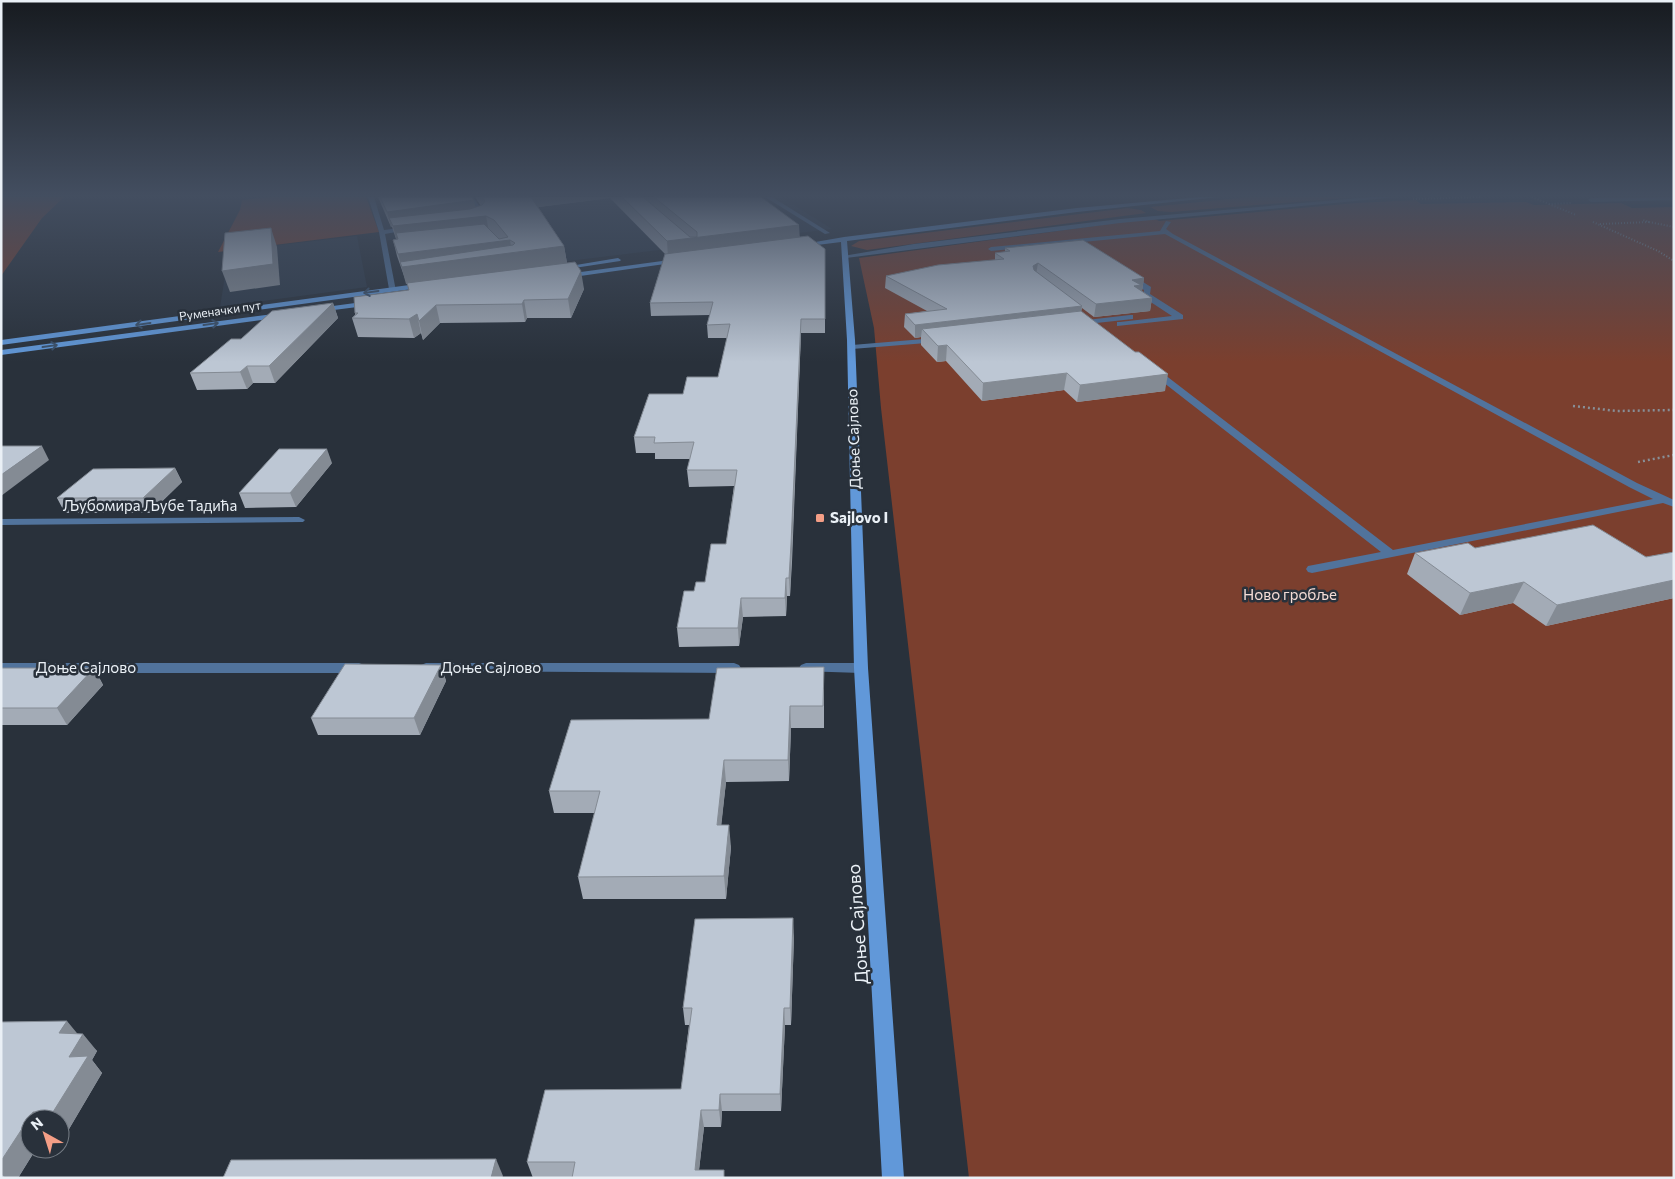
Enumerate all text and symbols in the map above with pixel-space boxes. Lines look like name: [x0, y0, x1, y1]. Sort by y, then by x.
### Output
one-way arrow: [364, 287, 380, 297]
street label: Руменачки пут: [178, 297, 262, 323]
one-way arrow: [136, 319, 152, 329]
one-way arrow: [202, 319, 218, 329]
one-way arrow: [41, 341, 57, 351]
street label: Доње Сајлово: [842, 388, 864, 490]
street label: Љубомира Љубе Тадића: [63, 496, 237, 514]
place label: Sajlovo I: [830, 508, 888, 526]
marker: Sajlovo I: [814, 512, 826, 524]
park label: Ново гробље: [1243, 585, 1337, 603]
street label: Доње Сајлово: [36, 658, 136, 676]
street label: Доње Сајлово: [441, 658, 541, 676]
street label: Доње Сајлово: [842, 863, 872, 985]
north arrow: [20, 1109, 70, 1159]
text: N: [27, 1114, 46, 1133]

